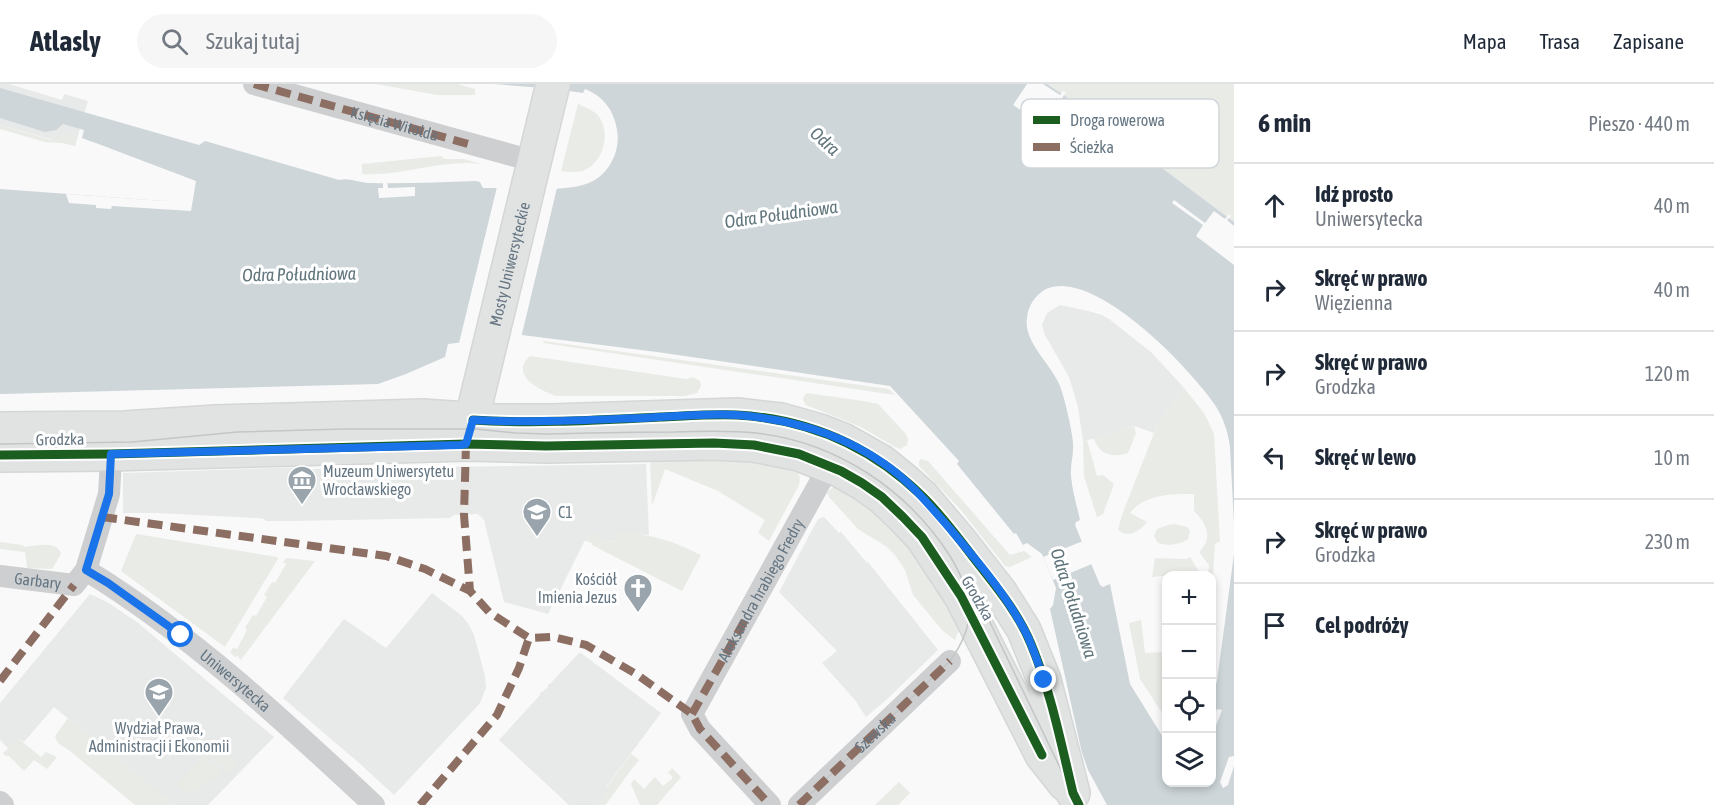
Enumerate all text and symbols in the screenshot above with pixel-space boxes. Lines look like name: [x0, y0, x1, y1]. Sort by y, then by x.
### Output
search box: [137, 14, 557, 68]
text: Atlasly: [30, 25, 101, 57]
icon: search: [158, 25, 191, 58]
text: Szukaj tutaj: [206, 28, 300, 54]
text: Mapa: [1463, 29, 1506, 53]
text: Trasa: [1539, 29, 1580, 53]
text: Zapisane: [1613, 29, 1684, 53]
legend: [1021, 99, 1219, 168]
street label: Księcia Witolda: [349, 103, 440, 144]
text: 6 min: [1258, 108, 1311, 138]
text: Droga rowerowa: [1070, 111, 1165, 130]
text: Pieszo · 440 m: [1588, 112, 1690, 135]
water label: Odra: [806, 122, 844, 160]
text: Ścieżka: [1070, 137, 1114, 156]
text: Idź prosto: [1315, 181, 1393, 207]
icon: ahead: [1258, 189, 1291, 222]
text: 40 m: [1654, 194, 1690, 217]
water label: Odra Południowa: [723, 196, 839, 232]
street label: Mosty Uniwersyteckie: [486, 200, 533, 328]
text: Uniwersytecka: [1315, 207, 1423, 230]
water label: Odra Południowa: [242, 262, 357, 285]
text: Skręć w prawo: [1315, 265, 1428, 291]
icon: right: [1258, 273, 1291, 306]
text: 40 m: [1654, 278, 1690, 301]
text: Więzienna: [1315, 291, 1393, 314]
text: Skręć w prawo: [1315, 349, 1428, 375]
icon: right: [1258, 357, 1291, 390]
text: 120 m: [1645, 362, 1690, 385]
text: Grodzka: [1315, 375, 1376, 398]
street label: Grodzka: [36, 430, 84, 448]
icon: left: [1258, 441, 1291, 474]
text: Skręć w lewo: [1315, 444, 1416, 470]
text: 10 m: [1654, 446, 1690, 469]
place label: Muzeum Uniwersytetu Wrocławskiego: [323, 462, 454, 499]
museum icon: Muzeum Uniwersytetu Wrocławskiego: [286, 464, 318, 506]
school or university icon: C1: [521, 496, 553, 538]
place label: C1: [558, 503, 573, 521]
street label: Aleksandra hrabiego Fredry: [714, 515, 808, 664]
text: Skręć w prawo: [1315, 517, 1428, 543]
icon: right: [1258, 525, 1291, 558]
text: 230 m: [1645, 530, 1690, 553]
text: Grodzka: [1315, 543, 1376, 566]
water label: Odra Południowa: [1046, 546, 1102, 661]
street label: Garbary: [13, 569, 63, 593]
place label: Kościół Imienia Jezus: [538, 570, 618, 606]
map controls: [1162, 571, 1216, 787]
button: +: [1162, 571, 1216, 625]
church icon: Kościół Imienia Jezus: [622, 572, 654, 614]
street label: Grodzka: [958, 572, 998, 624]
icon: arrive: [1258, 609, 1291, 642]
text: Cel podróży: [1315, 612, 1409, 638]
route start: [167, 621, 193, 647]
button: −: [1162, 625, 1216, 679]
street label: Uniwersytecka: [197, 646, 274, 715]
route end: [1030, 666, 1056, 692]
school or university icon: Wydział Prawa, Administracji i Ekonomii: [143, 676, 175, 718]
button: locate: [1162, 679, 1216, 733]
street label: Szewska: [851, 709, 899, 756]
place label: Wydział Prawa, Administracji i Ekonomii: [89, 719, 229, 756]
button: layers: [1162, 733, 1216, 787]

